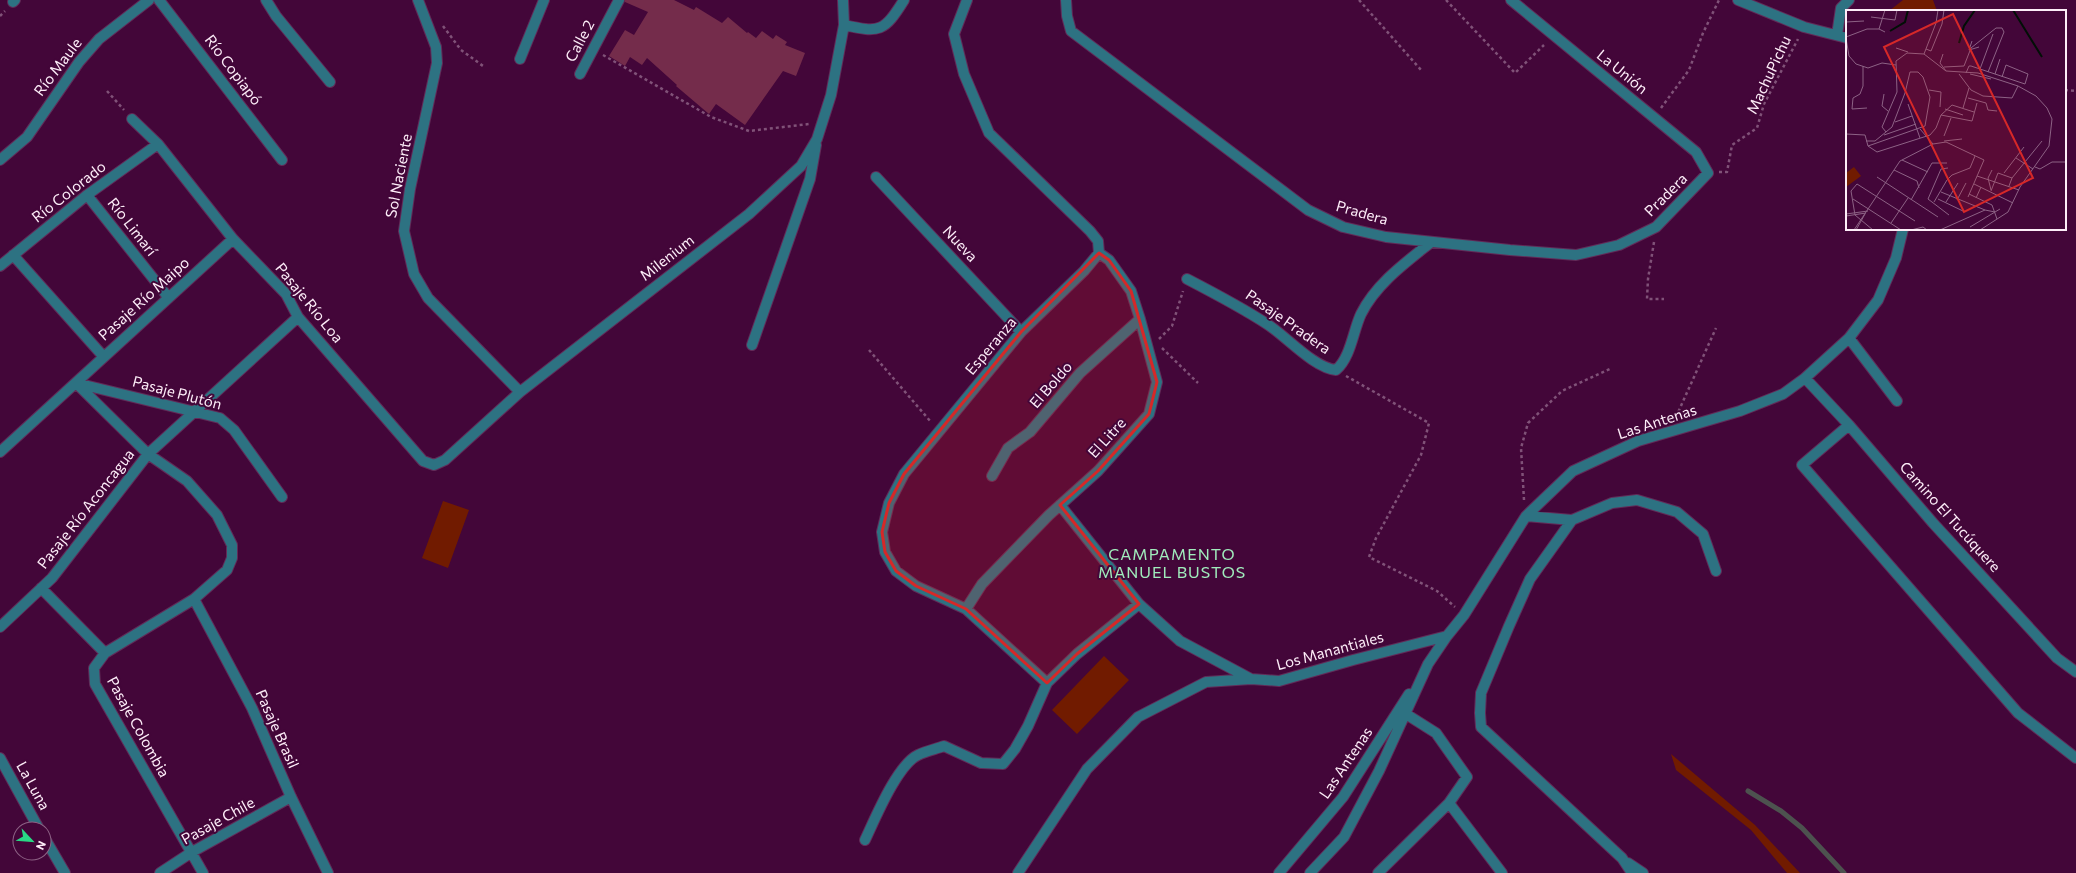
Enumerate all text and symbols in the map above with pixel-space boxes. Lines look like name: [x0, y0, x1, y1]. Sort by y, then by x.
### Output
inset map: [1846, 10, 2066, 230]
street label: Calle 2: [561, 17, 598, 65]
street label: Río Copiapó: [202, 31, 266, 108]
street label: MachuPichu: [1742, 33, 1794, 116]
street label: Río Maule: [30, 34, 85, 99]
street label: La Unión: [1594, 45, 1652, 97]
street label: Sol Naciente: [381, 132, 415, 219]
street label: Río Colorado: [28, 157, 109, 226]
street label: Pradera: [1640, 169, 1691, 220]
street label: Río Limarí: [104, 194, 162, 260]
street label: Pradera: [1334, 196, 1390, 228]
street label: Nueva: [940, 222, 982, 265]
street label: Milenium: [636, 230, 697, 284]
street label: Pasaje Río Maipo: [94, 253, 192, 344]
street label: Pasaje Río Loa: [272, 259, 348, 346]
street label: Pasaje Pradera: [1242, 285, 1335, 357]
street label: Esperanza: [961, 313, 1020, 378]
street label: El Boldo: [1025, 357, 1075, 411]
street label: Pasaje Plutón: [131, 371, 224, 413]
street label: Las Antenas: [1615, 400, 1699, 442]
street label: El Litre: [1084, 413, 1129, 461]
street label: Pasaje Río Aconcagua: [33, 445, 138, 572]
street label: Camino El Tucúquere: [1896, 457, 2005, 575]
district label: CAMPAMENTO MANUEL BUSTOS: [1098, 544, 1246, 581]
street label: Los Manantiales: [1274, 627, 1386, 673]
street label: Pasaje Colombia: [104, 673, 174, 780]
street label: Pasaje Brasil: [253, 686, 303, 771]
street label: Las Antenas: [1315, 723, 1376, 802]
street label: La Luna: [13, 758, 55, 813]
street label: Pasaje Chile: [178, 793, 257, 848]
north arrow: [12, 821, 52, 861]
text: N: [34, 839, 49, 852]

